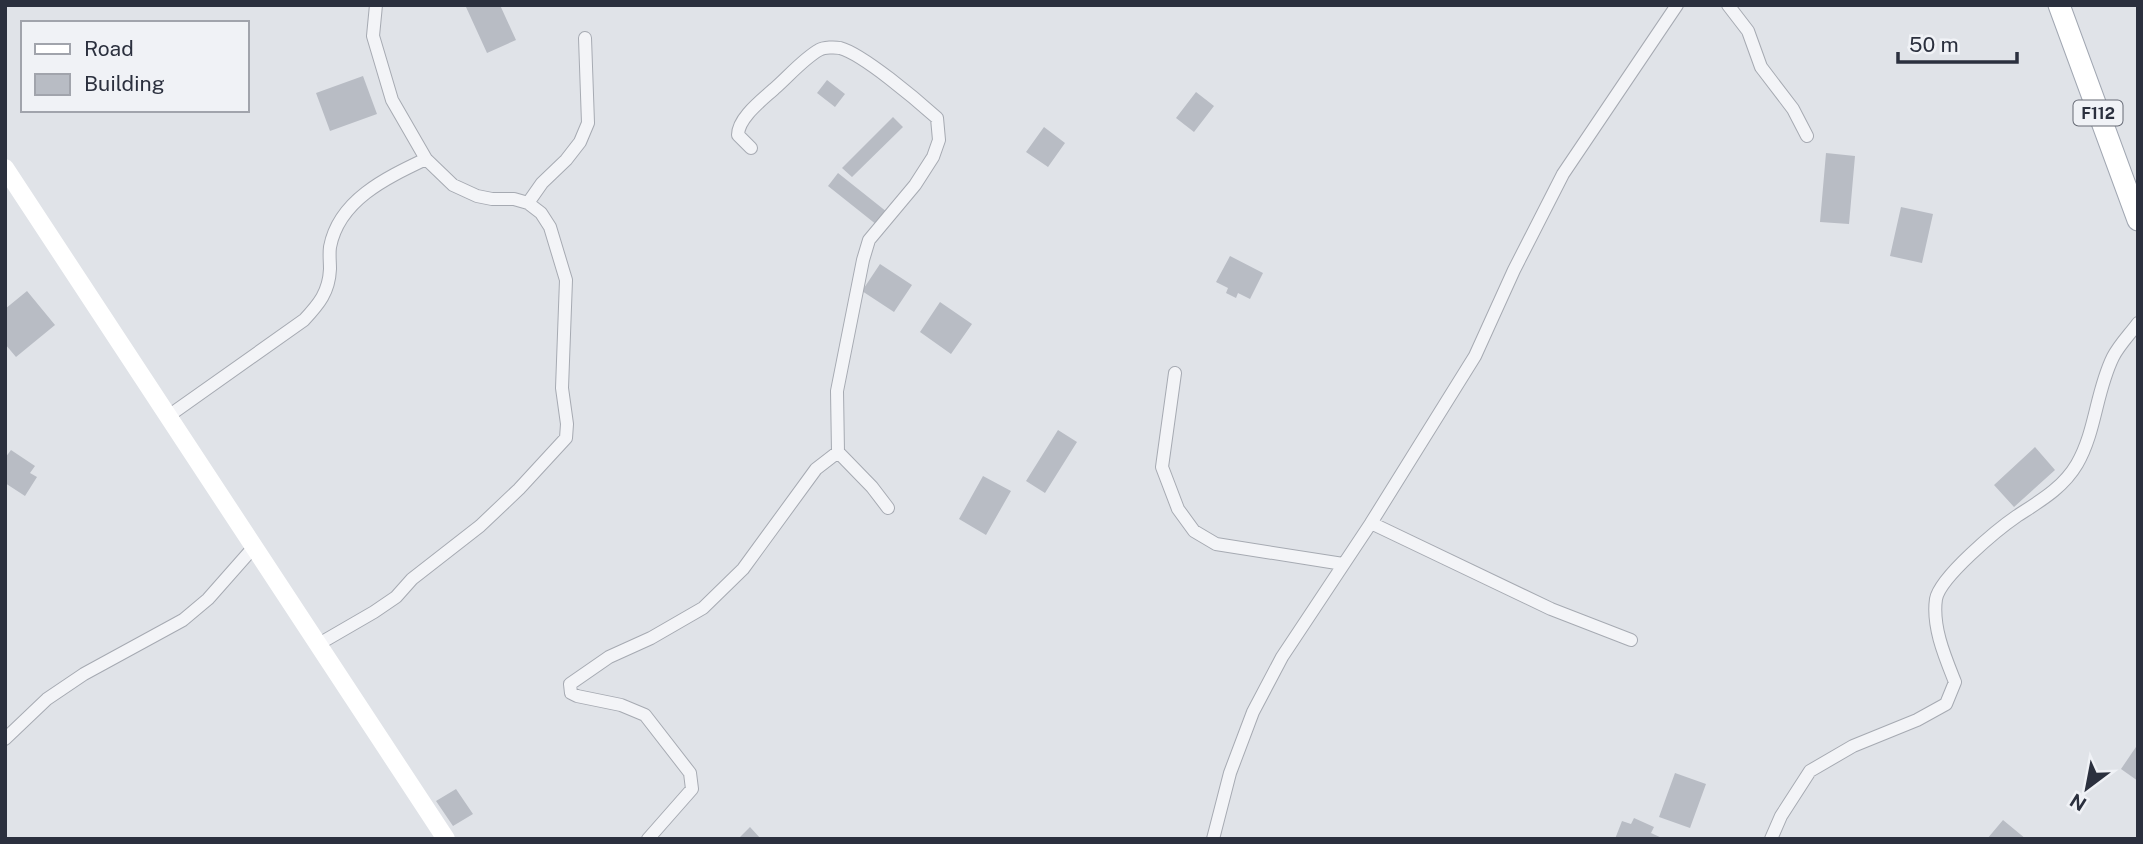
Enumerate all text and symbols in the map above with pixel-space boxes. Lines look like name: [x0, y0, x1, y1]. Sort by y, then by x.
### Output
legend: [21, 21, 248, 112]
scale bar: [1898, 21, 2017, 65]
text: 50 m: [1909, 32, 1959, 57]
text: Road: [84, 36, 134, 61]
text: Building: [84, 71, 165, 96]
road number: F112: [2074, 100, 2122, 125]
north arrow: [2052, 753, 2122, 823]
text: N: [2066, 789, 2090, 816]

